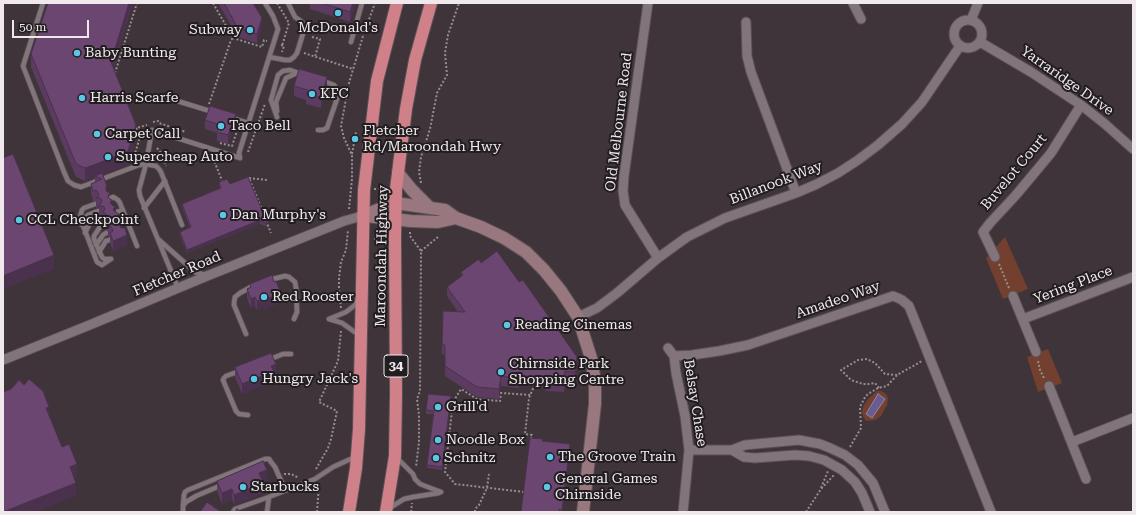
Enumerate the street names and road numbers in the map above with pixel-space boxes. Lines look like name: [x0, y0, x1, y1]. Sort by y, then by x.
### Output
street label: Yarraridge Drive: [1017, 43, 1117, 119]
street label: Old Melbourne Road: [602, 52, 636, 192]
street label: Buvelot Court: [977, 131, 1051, 213]
street label: Billanook Way: [727, 158, 825, 208]
street label: Maroondah Highway: [372, 185, 392, 327]
street label: Fletcher Road: [131, 248, 223, 300]
street label: Yering Place: [1031, 262, 1115, 308]
street label: Amadeo Way: [794, 278, 882, 322]
road number: 34: [384, 355, 408, 377]
street label: Belsay Chase: [680, 358, 710, 448]

